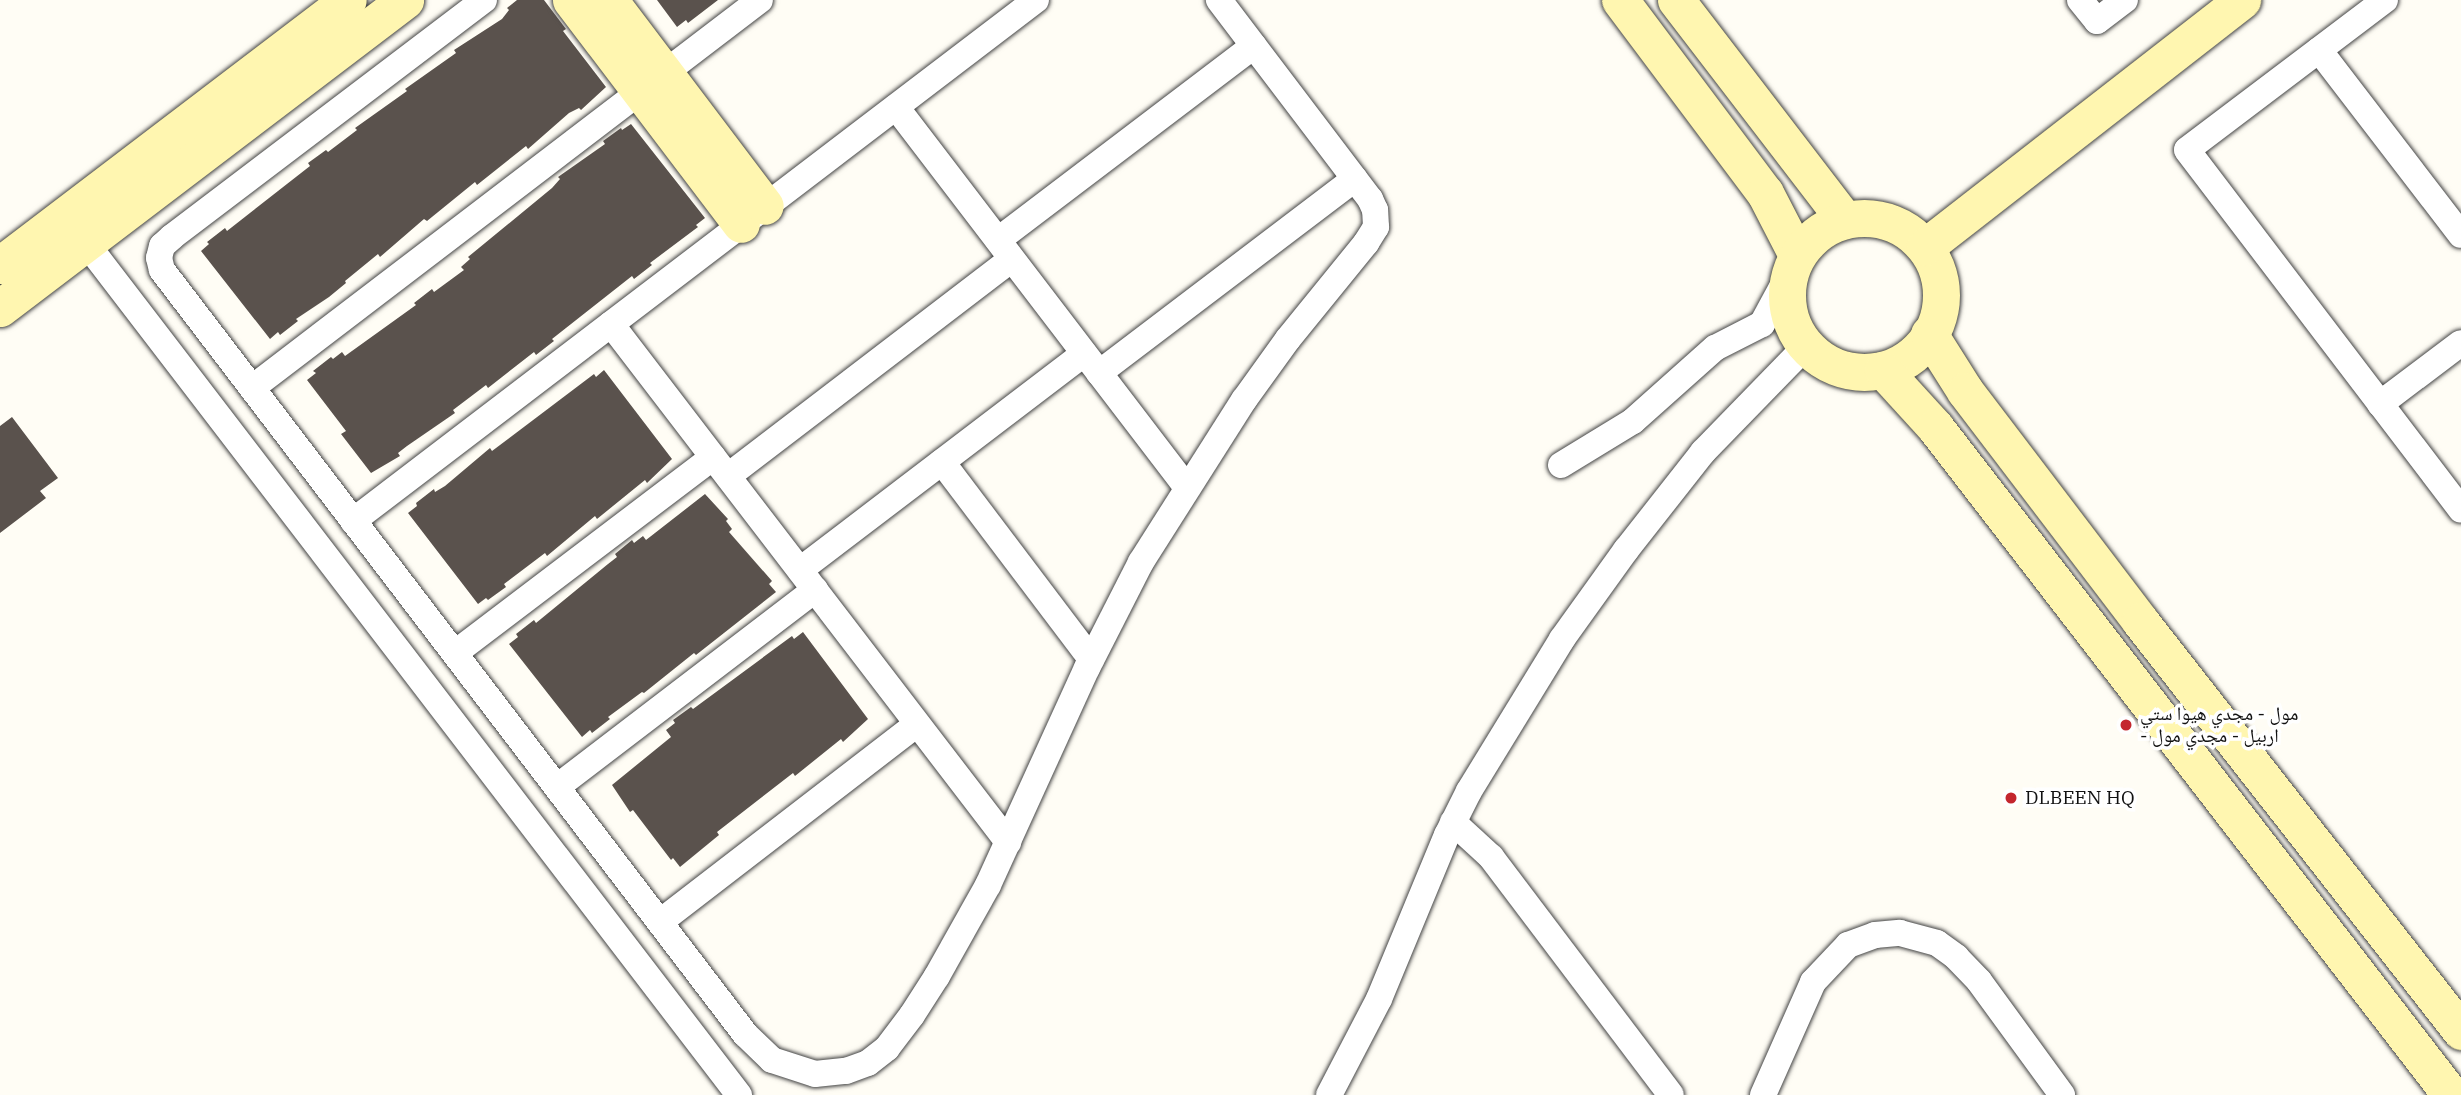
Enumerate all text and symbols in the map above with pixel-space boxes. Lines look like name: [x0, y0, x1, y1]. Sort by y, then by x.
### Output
place label: مول - مجدي هيوا ستي - اربيل - مجدي مول: [2140, 703, 2298, 747]
marker: مول - مجدي هيوا ستي - اربيل - مجدي مول: [2118, 717, 2134, 733]
place label: DLBEEN HQ: [2025, 787, 2135, 809]
marker: DLBEEN HQ: [2003, 790, 2019, 806]

